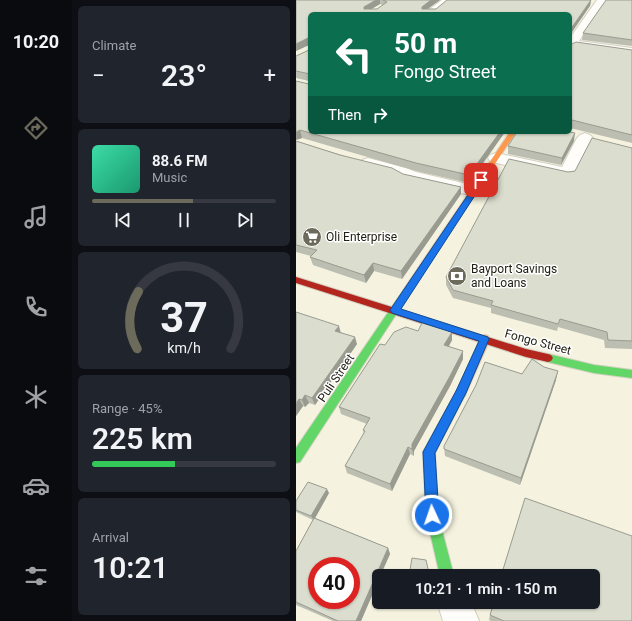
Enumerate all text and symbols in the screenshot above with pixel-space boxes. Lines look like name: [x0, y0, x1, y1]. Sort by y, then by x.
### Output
text: 50 m: [394, 27, 457, 60]
icon: left: [328, 28, 380, 80]
text: 10:20: [13, 31, 59, 52]
text: Climate: [92, 38, 136, 53]
text: 23°: [161, 58, 207, 93]
text: Fongo Street: [394, 61, 496, 82]
text: −: [92, 63, 105, 88]
text: +: [264, 63, 276, 88]
icon: right: [369, 104, 391, 126]
text: Then: [328, 106, 361, 124]
icon: directions: [22, 114, 50, 142]
text: 88.6 FM: [152, 152, 207, 170]
pin: [464, 163, 498, 197]
icon: arrive: [470, 169, 492, 191]
text: Music: [152, 170, 187, 185]
icon: music: [22, 203, 50, 231]
icon: previous: [112, 209, 134, 231]
icon: pause: [173, 209, 195, 231]
icon: next: [234, 209, 256, 231]
supermarket icon: Oli Enterprise: [301, 226, 323, 248]
place label: Oli Enterprise: [326, 230, 397, 244]
place label: Bayport Savings and Loans: [471, 262, 557, 290]
bank icon: Bayport Savings and Loans: [446, 265, 468, 287]
text: 37: [160, 292, 208, 341]
icon: phone: [22, 293, 50, 321]
street label: Fongo Street: [503, 326, 573, 358]
text: km/h: [167, 339, 201, 355]
street label: Puli Street: [315, 351, 357, 405]
icon: climate: [22, 383, 50, 411]
text: Range · 45%: [92, 401, 162, 416]
text: 225 km: [92, 421, 193, 456]
icon: car: [22, 472, 50, 500]
position arrow: [411, 494, 453, 536]
text: Arrival: [92, 530, 129, 545]
text: 10:21: [92, 550, 169, 585]
speed limit sign: 40: [308, 557, 360, 609]
icon: filters: [22, 562, 50, 590]
text: 10:21 · 1 min · 150 m: [415, 580, 557, 598]

